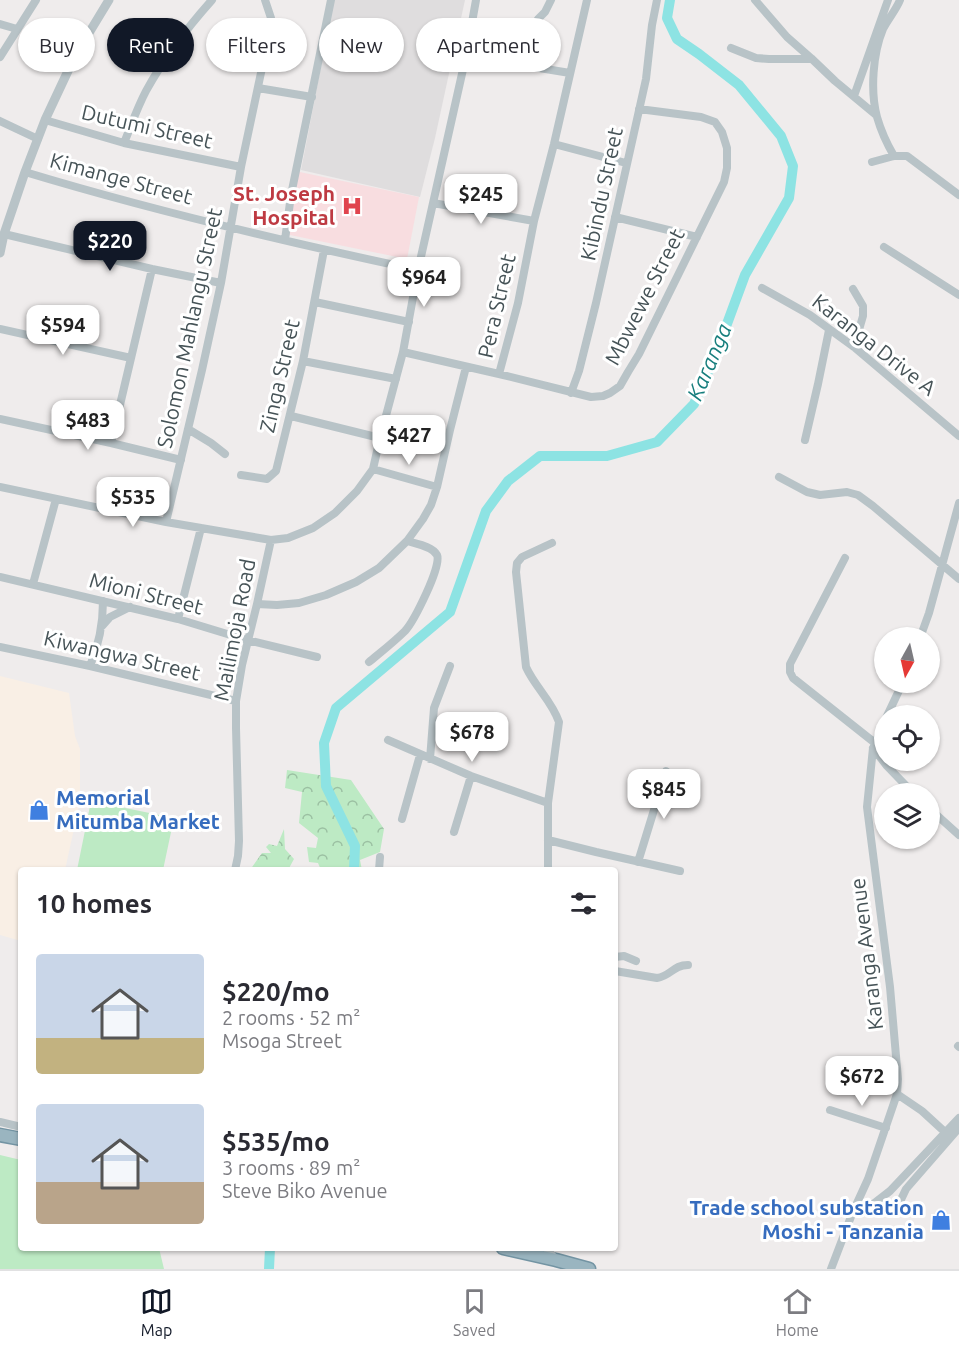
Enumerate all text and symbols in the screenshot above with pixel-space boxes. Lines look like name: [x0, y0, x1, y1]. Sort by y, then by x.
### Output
chip: Buy: [18, 18, 95, 72]
chip: Rent: [107, 18, 194, 72]
chip: Filters: [206, 18, 307, 72]
chip: New: [319, 18, 404, 72]
chip: Apartment: [416, 18, 561, 72]
street label: Dutumi Street: [79, 99, 215, 153]
street label: Kibindu Street: [575, 125, 627, 263]
street label: Kimange Street: [47, 148, 195, 209]
pin: $245: [445, 174, 517, 225]
place label: St. Joseph Hospital: [233, 181, 335, 229]
text: $245: [458, 182, 504, 205]
hospital icon: St. Joseph Hospital: [340, 194, 364, 218]
street label: Solomon Mahlangu Street: [152, 205, 226, 450]
pin: $220: [74, 221, 146, 272]
street label: Mbwewe Street: [599, 224, 689, 369]
text: $220: [87, 229, 133, 252]
street label: Pera Street: [472, 251, 520, 360]
pin: $964: [388, 257, 460, 308]
text: $964: [401, 265, 447, 288]
street label: Karanga Drive A: [808, 289, 941, 400]
pin: $594: [27, 305, 99, 356]
text: $594: [40, 313, 86, 336]
street label: Zinga Street: [254, 317, 304, 435]
water label: Karanga: [681, 320, 736, 404]
pin: $483: [52, 400, 124, 451]
text: $483: [65, 408, 111, 431]
pin: $427: [373, 415, 445, 466]
text: $427: [386, 423, 432, 446]
pin: $535: [97, 477, 169, 528]
text: $535: [110, 485, 156, 508]
street label: Mailimoja Road: [208, 557, 260, 703]
street label: Mioni Street: [87, 567, 206, 619]
street label: Kiwangwa Street: [42, 625, 203, 685]
north arrow: [874, 627, 940, 693]
map controls: [874, 627, 940, 849]
button: locate: [874, 705, 940, 771]
pin: $678: [436, 712, 508, 763]
text: $678: [449, 720, 495, 743]
pin: $845: [628, 769, 700, 820]
text: $845: [641, 777, 687, 800]
button: layers: [874, 783, 940, 849]
place label: Memorial Mitumba Market: [56, 785, 220, 833]
shop icon: Memorial Mitumba Market: [27, 798, 51, 822]
street label: Karanga Avenue: [845, 877, 887, 1031]
icon: filters: [567, 887, 600, 920]
text: 10 homes: [36, 889, 152, 918]
text: $220/mo: [222, 977, 330, 1006]
icon: home: [84, 978, 156, 1050]
text: 2 rooms · 52 m²: [222, 1006, 360, 1029]
text: Msoga Street: [222, 1029, 342, 1052]
pin: $672: [826, 1056, 898, 1107]
text: $672: [839, 1064, 885, 1087]
text: $535/mo: [222, 1127, 330, 1156]
icon: home: [84, 1128, 156, 1200]
text: 3 rooms · 89 m²: [222, 1156, 360, 1179]
text: Steve Biko Avenue: [222, 1179, 388, 1202]
place label: Trade school substation Moshi - Tanzania: [689, 1195, 924, 1243]
shop icon: Trade school substation Moshi - Tanzania: [929, 1208, 953, 1232]
tab: Map: [140, 1285, 173, 1339]
tab: Saved: [453, 1285, 496, 1339]
tab: Home: [776, 1285, 819, 1339]

